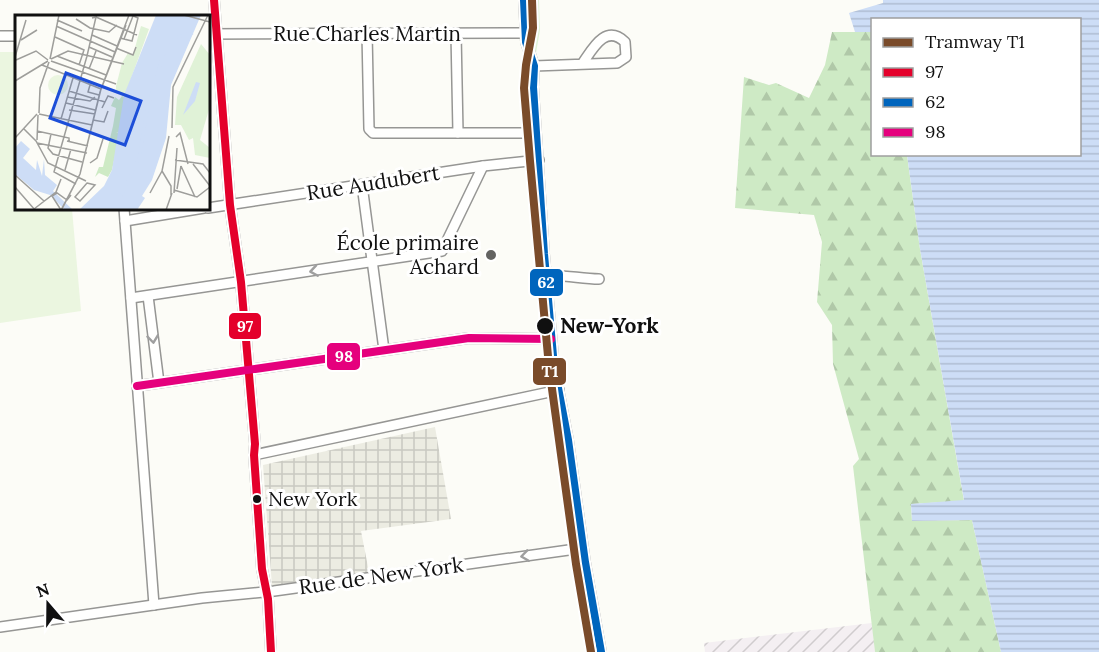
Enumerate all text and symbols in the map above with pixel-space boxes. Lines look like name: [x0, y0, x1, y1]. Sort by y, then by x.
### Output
inset map: [15, 15, 210, 210]
legend: [871, 18, 1081, 156]
street label: Rue Charles Martin: [273, 20, 461, 47]
text: Tramway T1: [925, 30, 1025, 53]
text: 97: [925, 60, 943, 83]
text: 62: [925, 90, 945, 113]
text: 98: [925, 120, 946, 143]
street label: Rue Audubert: [304, 159, 442, 206]
place label: École primaire Achard: [337, 229, 479, 280]
marker: École primaire Achard: [484, 248, 498, 262]
one-way arrow: [310, 264, 319, 276]
line badge: 62: [529, 268, 564, 297]
text: 62: [537, 272, 555, 292]
line badge: 97: [228, 312, 262, 340]
place label: New-York: [560, 312, 659, 339]
text: 97: [237, 316, 254, 336]
marker: New-York: [535, 316, 555, 336]
one-way arrow: [147, 335, 159, 344]
line badge: 98: [326, 342, 361, 371]
text: 98: [335, 346, 353, 366]
line badge: T1: [532, 357, 567, 386]
text: T1: [542, 361, 558, 381]
place label: New York: [268, 486, 358, 511]
marker: New York: [251, 493, 263, 505]
one-way arrow: [521, 549, 530, 561]
street label: Rue de New York: [297, 550, 466, 600]
north arrow: [18, 574, 78, 634]
text: N: [34, 578, 52, 601]

